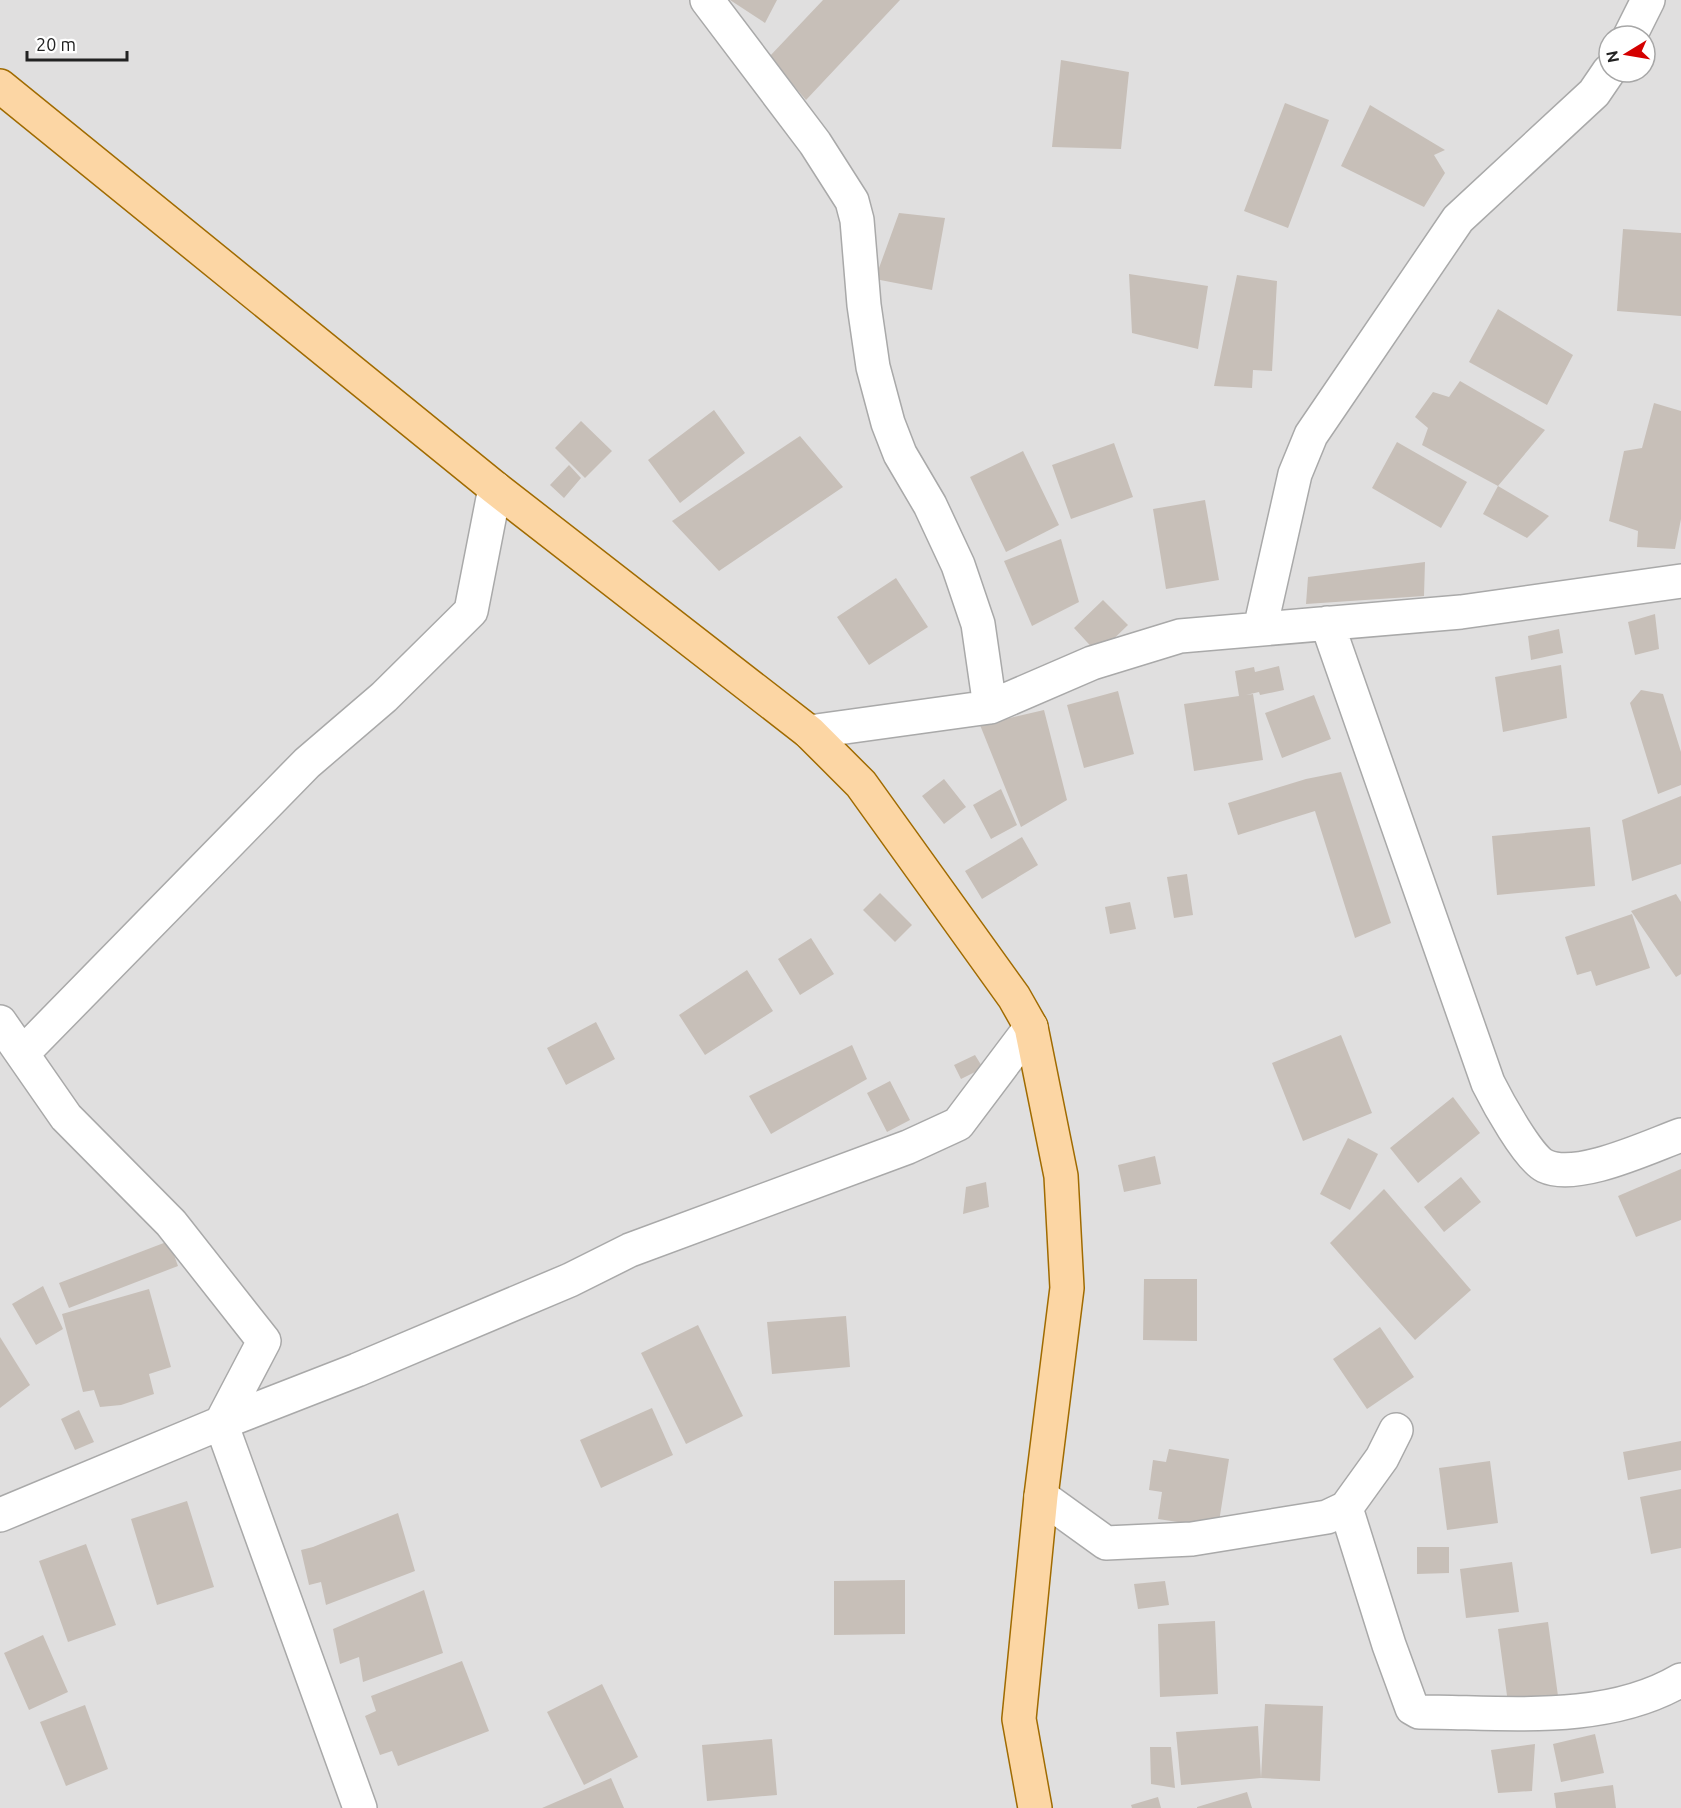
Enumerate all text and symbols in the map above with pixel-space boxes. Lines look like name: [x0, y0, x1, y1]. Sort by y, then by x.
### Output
scale bar: [27, 24, 128, 62]
north arrow: [1597, 24, 1657, 84]
text: 20 m: [36, 34, 76, 54]
text: N: [1602, 49, 1622, 64]

